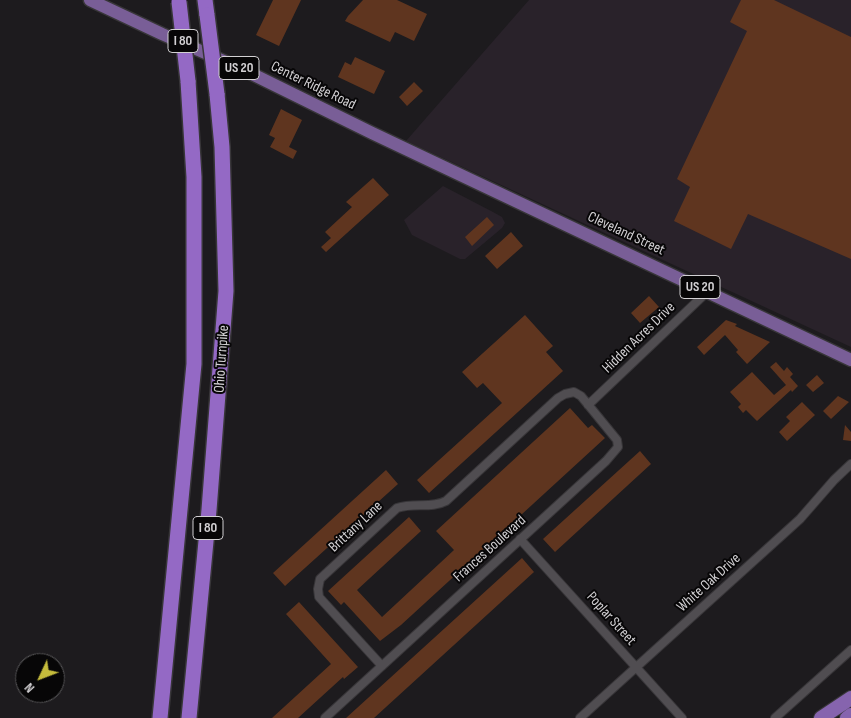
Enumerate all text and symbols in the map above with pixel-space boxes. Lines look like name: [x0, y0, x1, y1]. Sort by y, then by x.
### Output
road number: I 80: [168, 29, 198, 52]
road number: US 20: [219, 56, 259, 80]
street label: Center Ridge Road: [268, 58, 358, 114]
street label: Cleveland Street: [585, 208, 667, 260]
road number: US 20: [680, 276, 720, 298]
street label: Hidden Acres Drive: [599, 299, 679, 377]
street label: Ohio Turnpike: [211, 325, 233, 393]
street label: Brittany Lane: [325, 498, 387, 556]
street label: Frances Boulevard: [450, 512, 530, 586]
road number: I 80: [193, 516, 223, 540]
street label: White Oak Drive: [674, 550, 744, 616]
street label: Poplar Street: [582, 589, 640, 649]
north arrow: [15, 653, 65, 703]
text: N: [21, 679, 38, 696]

